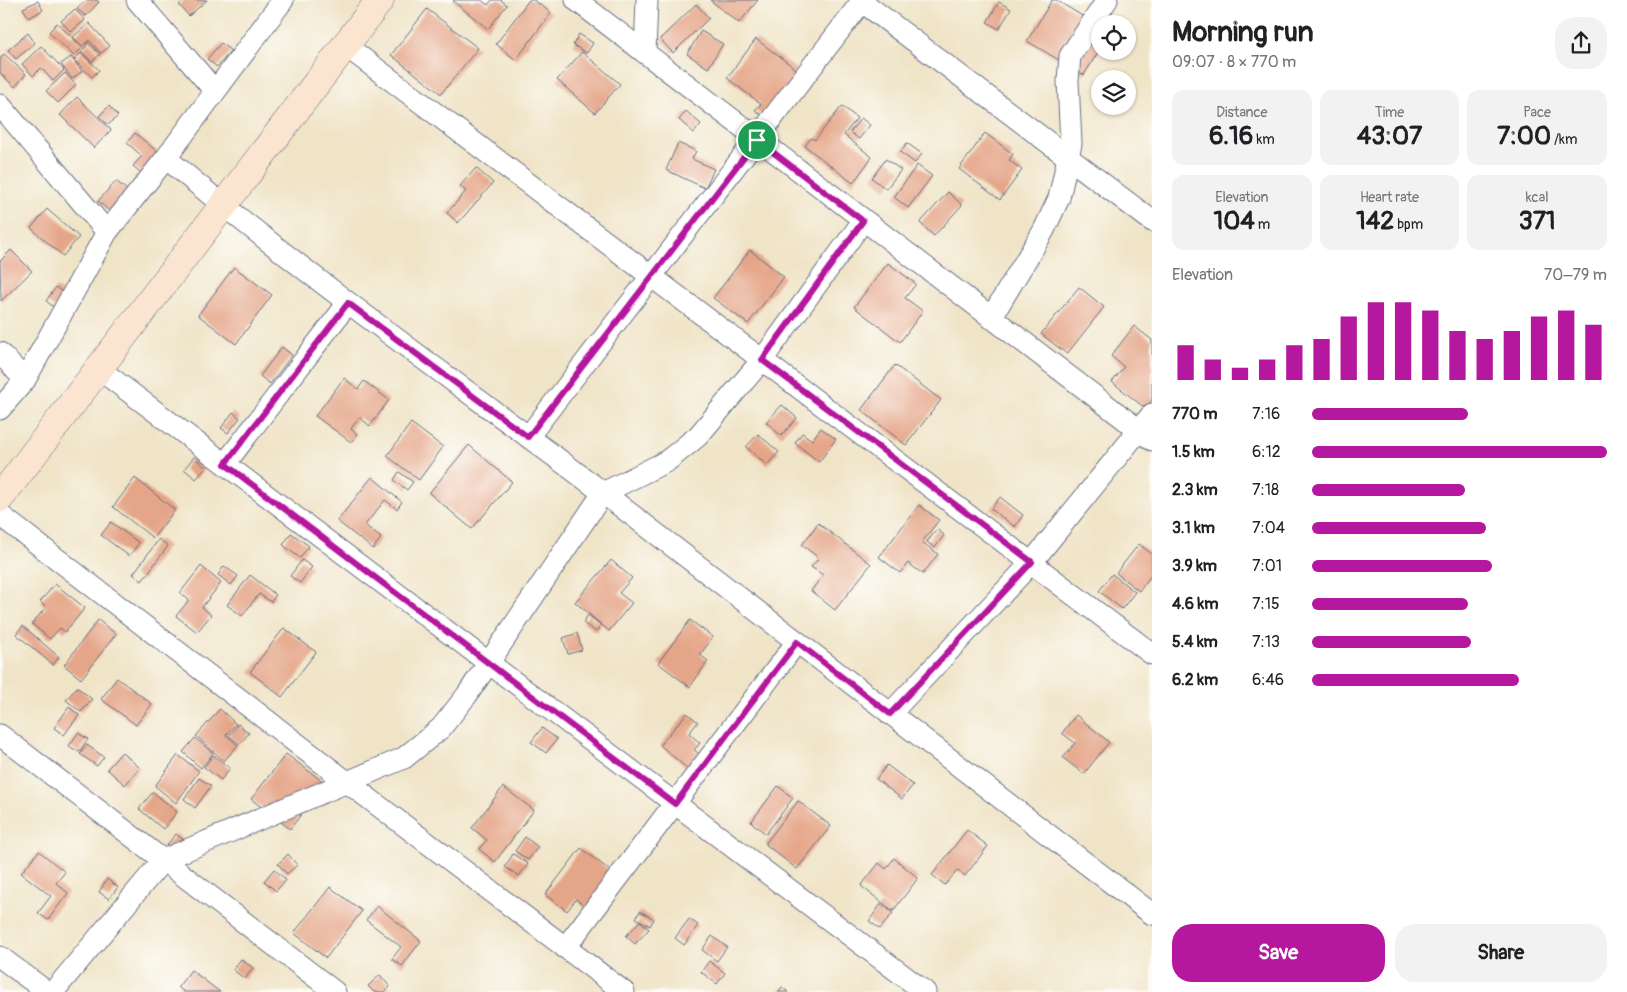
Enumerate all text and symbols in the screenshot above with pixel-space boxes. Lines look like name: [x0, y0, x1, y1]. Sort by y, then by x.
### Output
map controls: [1091, 15, 1136, 115]
button: locate: [1091, 15, 1136, 60]
text: Morning run: [1172, 15, 1314, 50]
button: share: [1555, 17, 1607, 69]
text: 09:07 · 8 × 770 m: [1172, 52, 1296, 72]
button: layers: [1091, 70, 1136, 115]
text: Distance: [1216, 104, 1267, 121]
text: Time: [1375, 104, 1404, 121]
text: Pace: [1523, 104, 1551, 121]
pin: [736, 119, 778, 161]
text: 6.16: [1209, 121, 1253, 152]
text: 43:07: [1357, 121, 1422, 152]
text: 7:00: [1497, 121, 1551, 152]
icon: arrive: [743, 126, 771, 154]
text: km: [1253, 131, 1275, 148]
text: /km: [1551, 131, 1577, 148]
text: Elevation: [1215, 189, 1269, 206]
text: Heart rate: [1360, 189, 1419, 206]
text: kcal: [1526, 189, 1549, 206]
text: 104: [1213, 206, 1255, 237]
text: 142: [1356, 206, 1394, 237]
text: 371: [1519, 206, 1556, 237]
text: m: [1255, 216, 1270, 233]
text: bpm: [1394, 216, 1423, 233]
text: Elevation: [1172, 265, 1233, 285]
text: 70–79 m: [1544, 265, 1607, 285]
text: 770 m: [1172, 404, 1218, 424]
text: 7:16: [1252, 404, 1280, 424]
text: 1.5 km: [1172, 442, 1215, 462]
text: 6:12: [1252, 442, 1281, 462]
text: 2.3 km: [1172, 480, 1218, 500]
text: 7:18: [1252, 480, 1279, 500]
text: 3.1 km: [1172, 518, 1215, 538]
text: 7:04: [1252, 518, 1285, 538]
text: 3.9 km: [1172, 556, 1217, 576]
text: 7:01: [1252, 556, 1282, 576]
text: 4.6 km: [1172, 594, 1218, 614]
text: 7:15: [1252, 594, 1280, 614]
text: 5.4 km: [1172, 632, 1218, 652]
text: 7:13: [1252, 632, 1280, 652]
text: 6.2 km: [1172, 670, 1218, 690]
text: 6:46: [1252, 670, 1284, 690]
button: Save: [1172, 924, 1385, 982]
button: Share: [1395, 924, 1607, 982]

